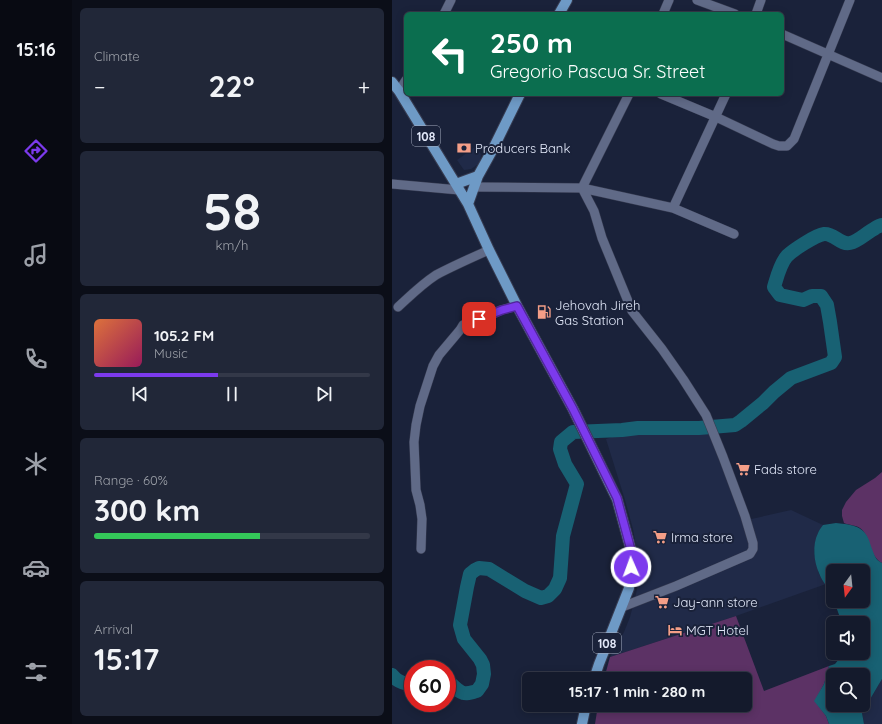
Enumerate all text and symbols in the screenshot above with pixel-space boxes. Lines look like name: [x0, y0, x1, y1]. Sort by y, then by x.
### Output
text: 250 m: [490, 25, 573, 60]
icon: left: [424, 28, 476, 80]
text: 15:16: [16, 38, 56, 61]
text: Climate: [94, 48, 140, 64]
text: Gregorio Pascua Sr. Street: [490, 60, 705, 83]
text: 22°: [209, 67, 254, 105]
text: −: [94, 73, 105, 101]
text: +: [358, 73, 370, 101]
road number: 108: [412, 126, 440, 146]
icon: directions: [22, 137, 50, 165]
bank icon: Producers Bank: [456, 140, 472, 156]
place label: Producers Bank: [475, 140, 570, 156]
text: 58: [203, 178, 261, 243]
text: km/h: [216, 237, 248, 253]
icon: music: [22, 241, 50, 269]
place label: Jehovah Jireh Gas Station: [555, 297, 640, 328]
pin: [462, 302, 496, 336]
fuel station icon: Jehovah Jireh Gas Station: [536, 304, 552, 320]
icon: arrive: [468, 308, 490, 330]
text: 105.2 FM: [154, 326, 214, 345]
icon: phone: [22, 345, 50, 373]
text: Music: [154, 345, 188, 361]
icon: previous: [129, 383, 151, 405]
icon: pause: [221, 383, 243, 405]
icon: next: [313, 383, 335, 405]
icon: climate: [22, 450, 50, 478]
supermarket icon: Fads store: [735, 461, 751, 477]
place label: Fads store: [754, 461, 817, 477]
text: Range · 60%: [94, 472, 168, 488]
text: 300 km: [94, 491, 200, 529]
supermarket icon: Irma store: [652, 529, 668, 545]
place label: Irma store: [671, 529, 733, 545]
position arrow: [610, 546, 652, 588]
icon: car: [22, 554, 50, 582]
north arrow: [826, 564, 870, 608]
map controls: [826, 564, 870, 712]
supermarket icon: Jay-ann store: [654, 594, 670, 610]
place label: Jay-ann store: [673, 594, 758, 610]
button: sound: [826, 616, 870, 660]
text: Arrival: [94, 621, 133, 637]
hotel icon: MGT Hotel: [667, 622, 683, 638]
place label: MGT Hotel: [686, 622, 749, 638]
road number: 108: [593, 633, 621, 653]
text: 15:17: [94, 640, 159, 678]
icon: filters: [22, 658, 50, 686]
speed limit sign: 60: [404, 660, 456, 712]
button: search: [826, 668, 870, 712]
text: 15:17 · 1 min · 280 m: [569, 682, 705, 701]

